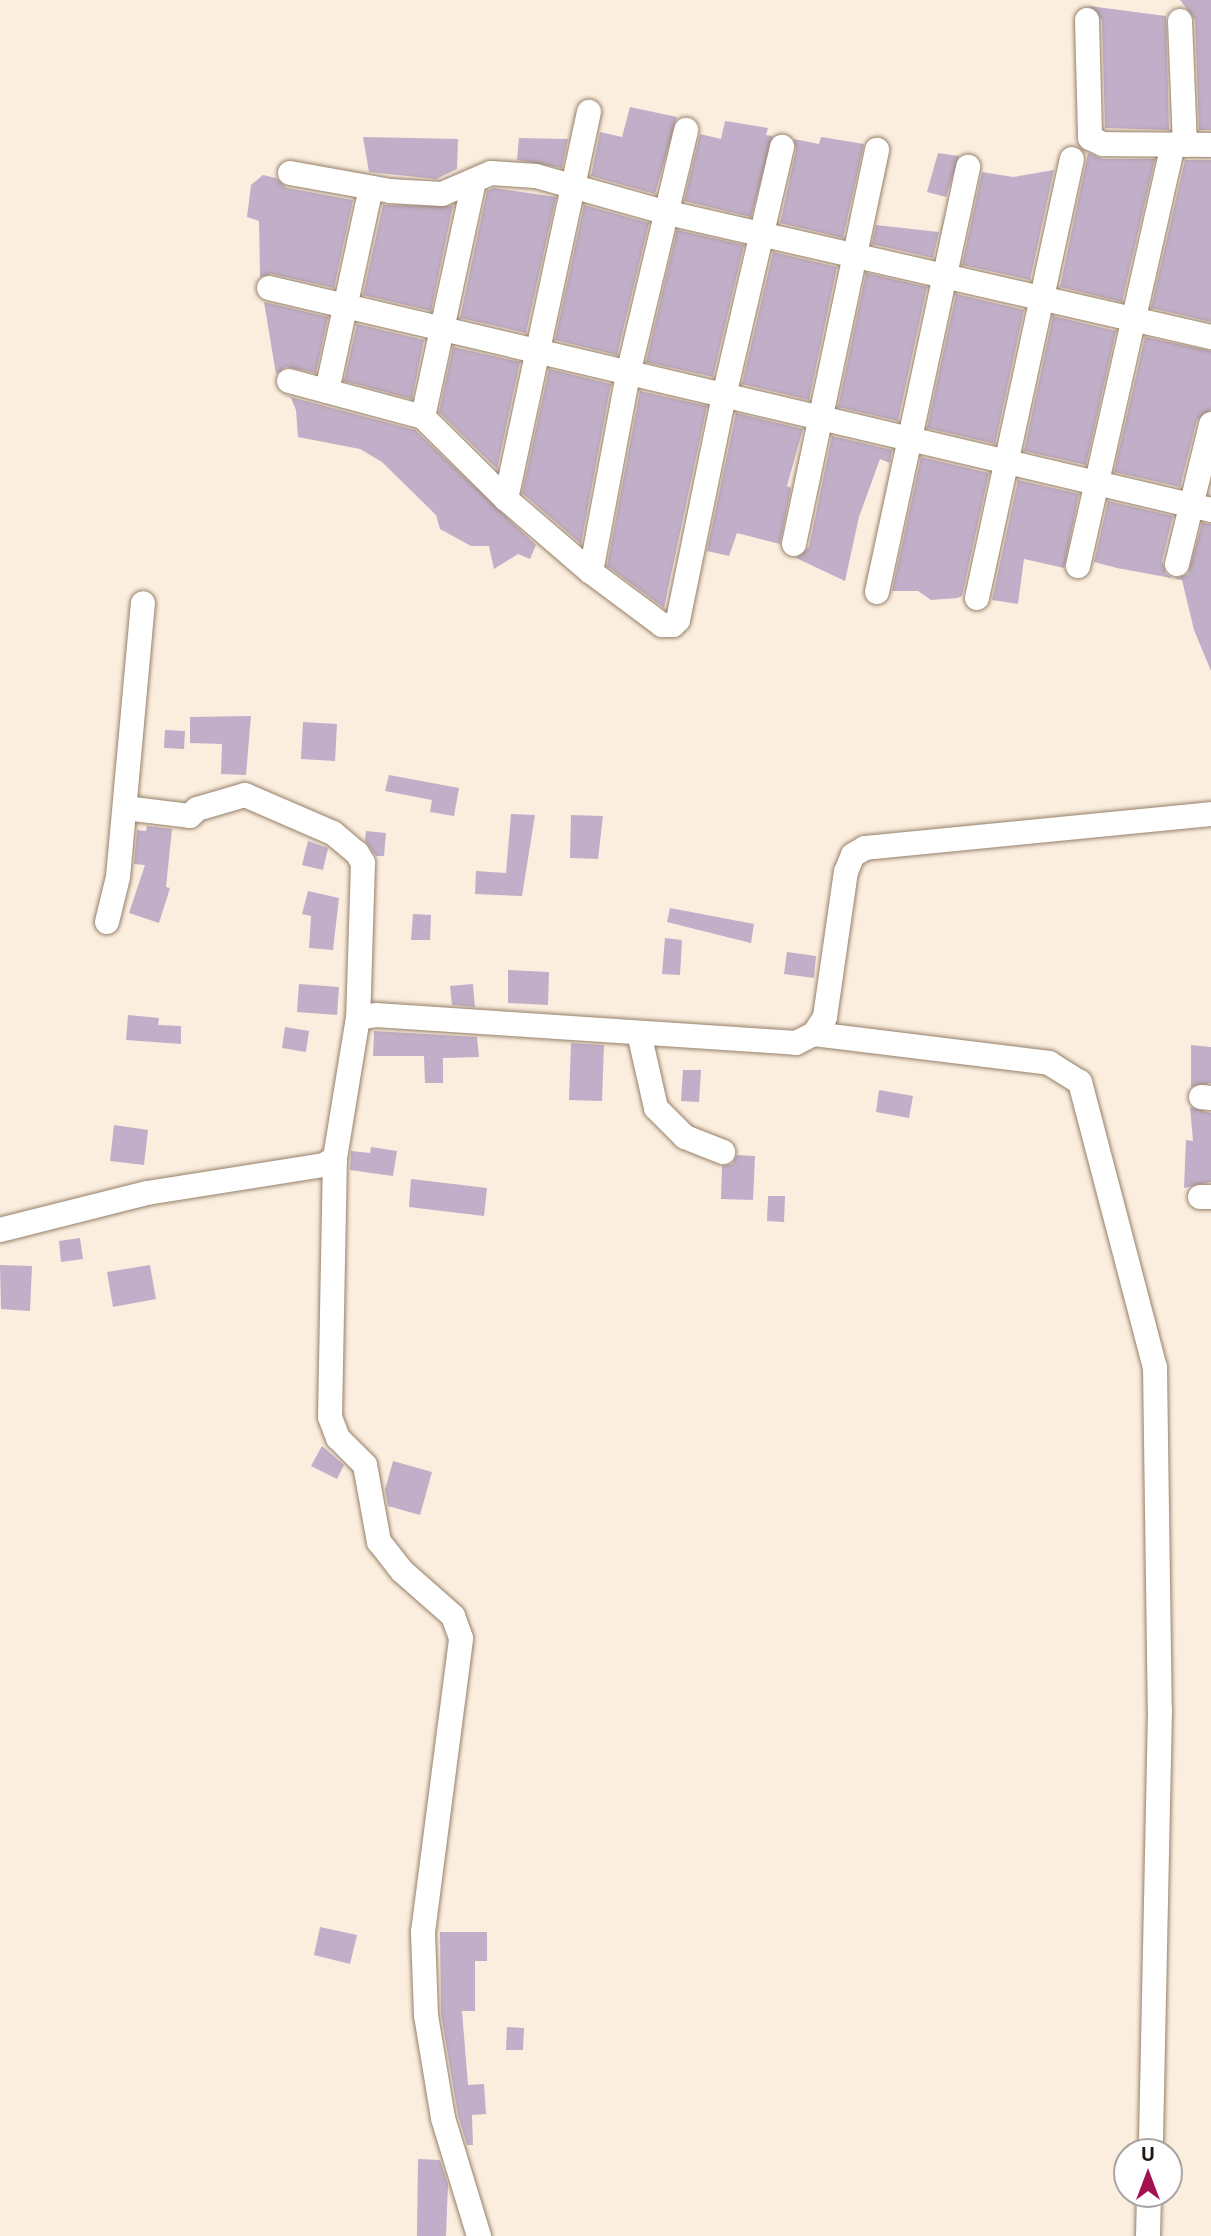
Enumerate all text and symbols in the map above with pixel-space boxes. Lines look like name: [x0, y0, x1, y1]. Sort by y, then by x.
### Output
north arrow: [1113, 2138, 1183, 2208]
text: U: [1141, 2141, 1155, 2167]

